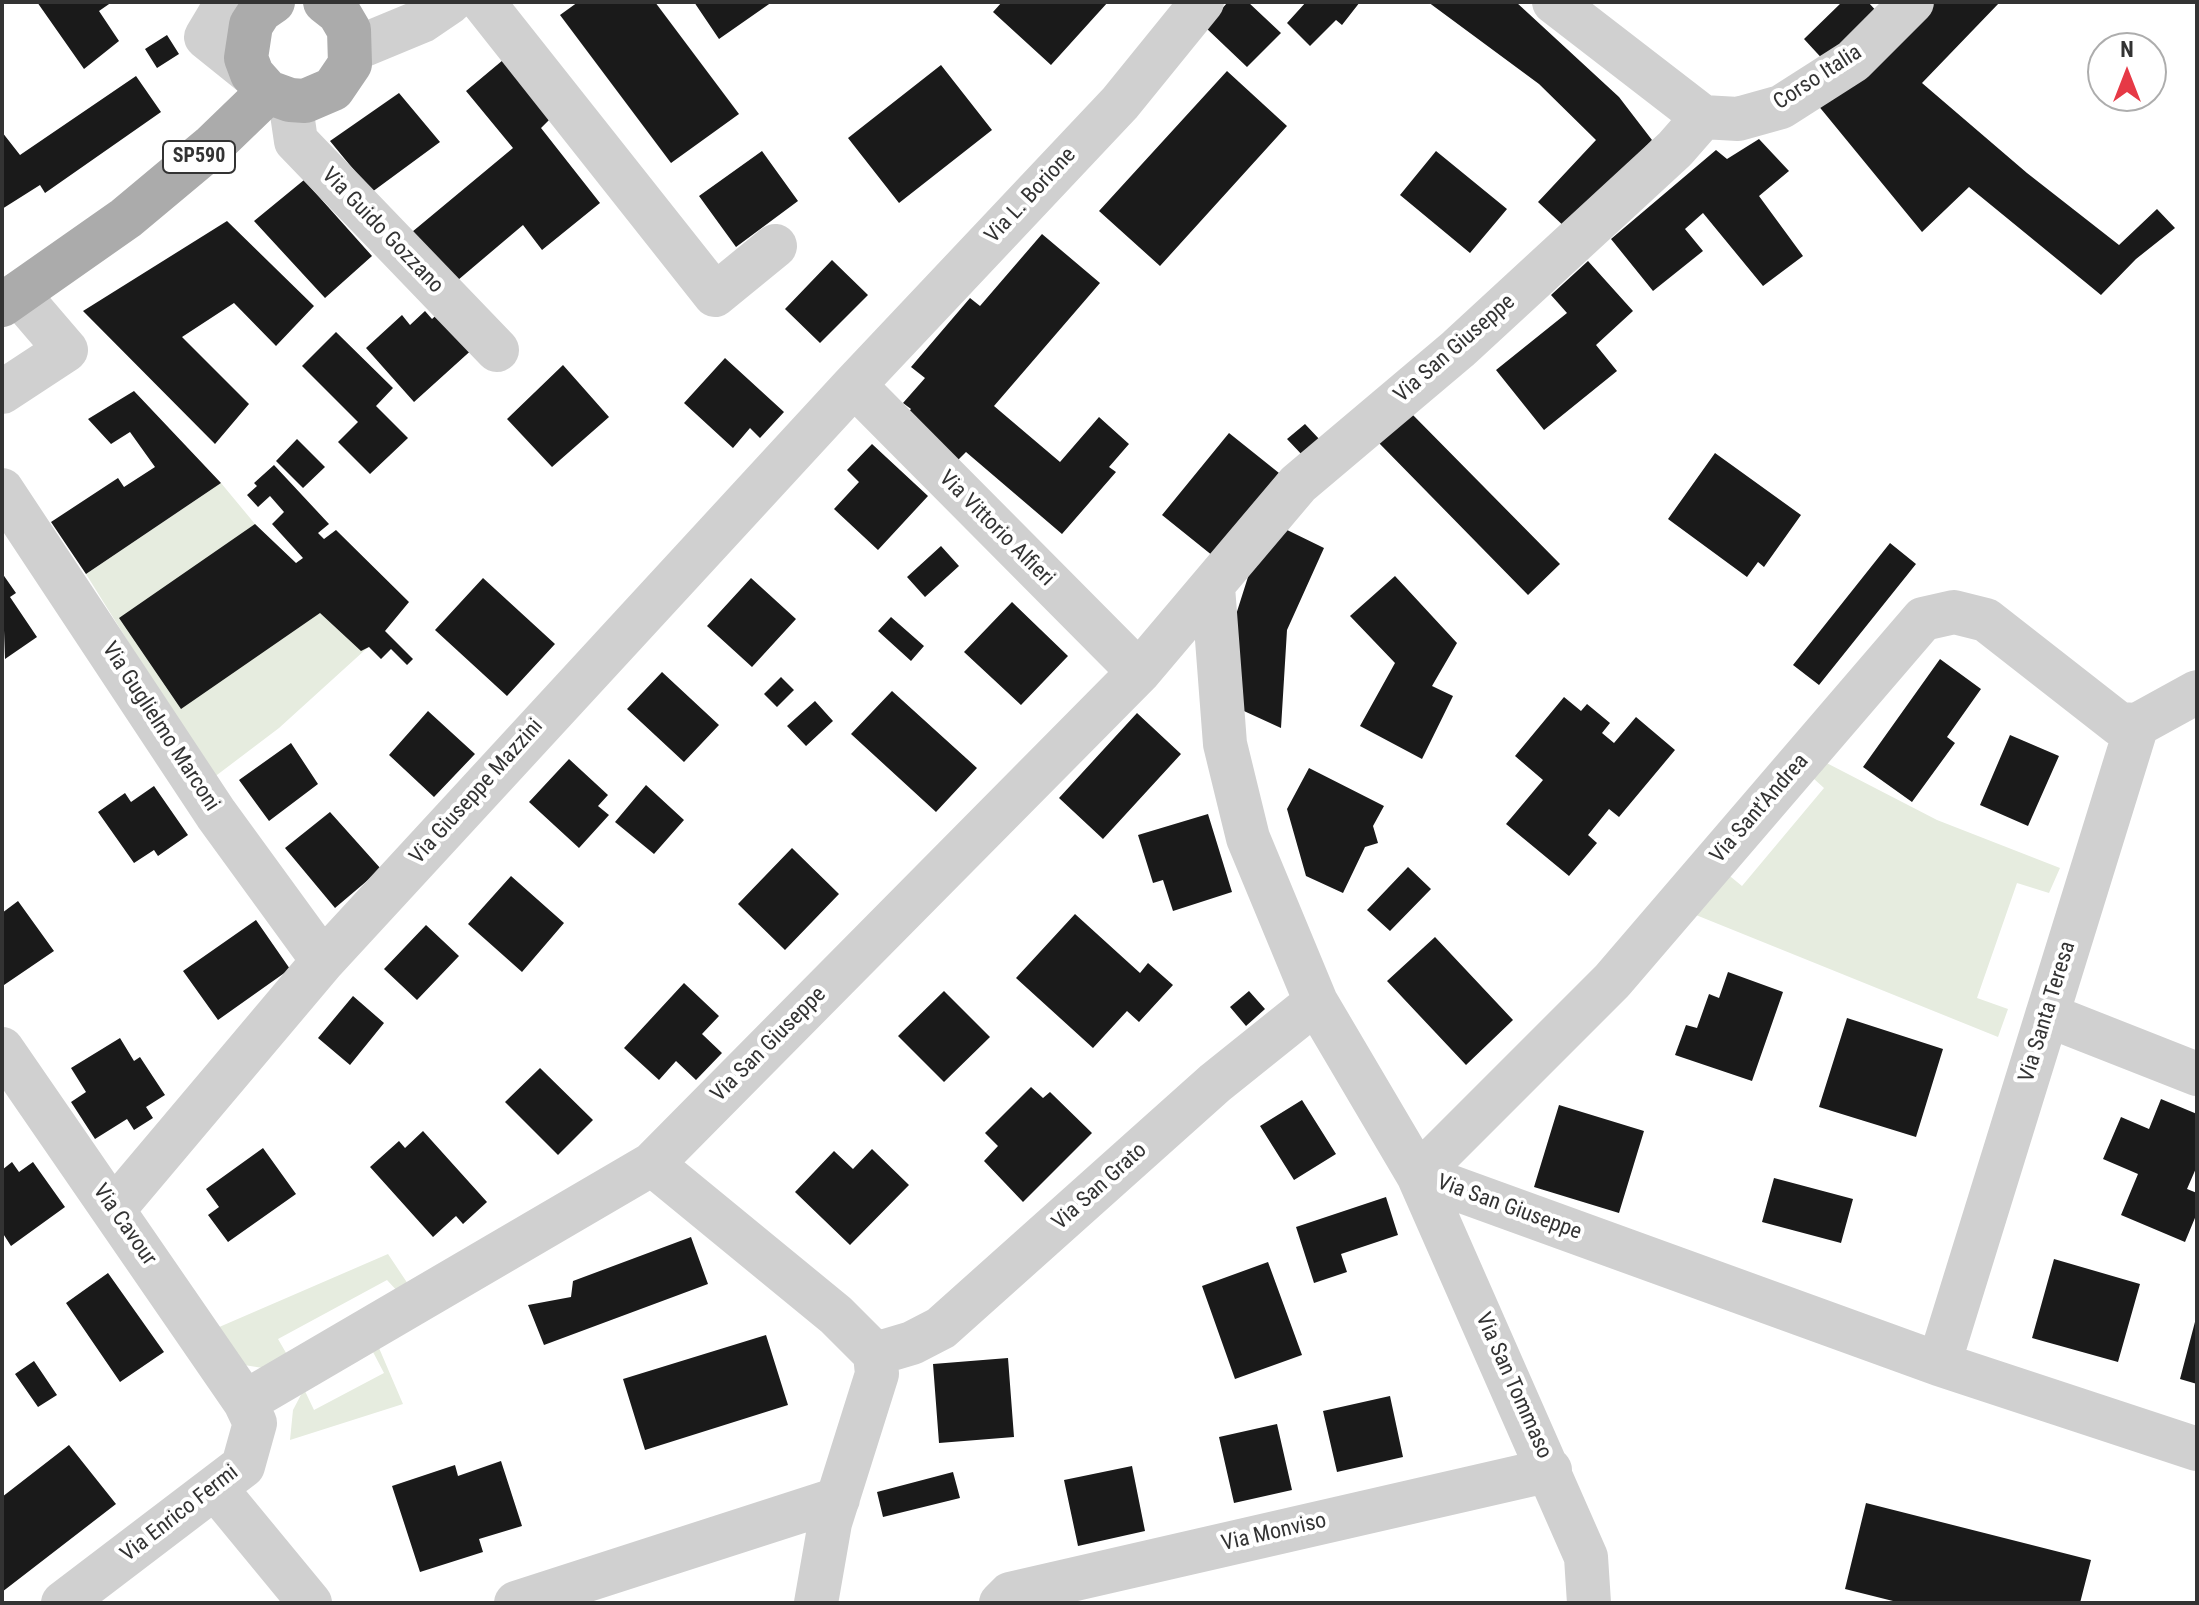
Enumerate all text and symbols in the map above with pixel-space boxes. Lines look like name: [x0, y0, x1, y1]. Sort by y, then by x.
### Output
north arrow: [2087, 32, 2167, 112]
text: N: [2120, 37, 2134, 62]
street label: Corso Italia: [1769, 40, 1867, 116]
road number: SP590: [163, 141, 235, 173]
street label: Via L. Borione: [980, 143, 1082, 249]
street label: Via Guido Gozzano: [316, 163, 448, 299]
street label: Via San Giuseppe: [1389, 289, 1521, 409]
street label: Via Vittorio Alfieri: [933, 466, 1059, 592]
street label: Via Guglielmo Marconi: [96, 638, 224, 816]
street label: Via Giuseppe Mazzini: [405, 714, 549, 870]
street label: Via Sant'Andrea: [1705, 749, 1815, 869]
street label: Via Santa Teresa: [2014, 938, 2082, 1086]
street label: Via San Giuseppe: [706, 982, 832, 1108]
street label: Via San Grato: [1047, 1138, 1153, 1236]
street label: Via San Giuseppe: [1433, 1170, 1585, 1246]
street label: Via Cavour: [86, 1179, 162, 1271]
street label: Via San Tommaso: [1469, 1309, 1557, 1463]
street label: Via Enrico Fermi: [116, 1460, 244, 1568]
street label: Via Monviso: [1219, 1508, 1329, 1558]

